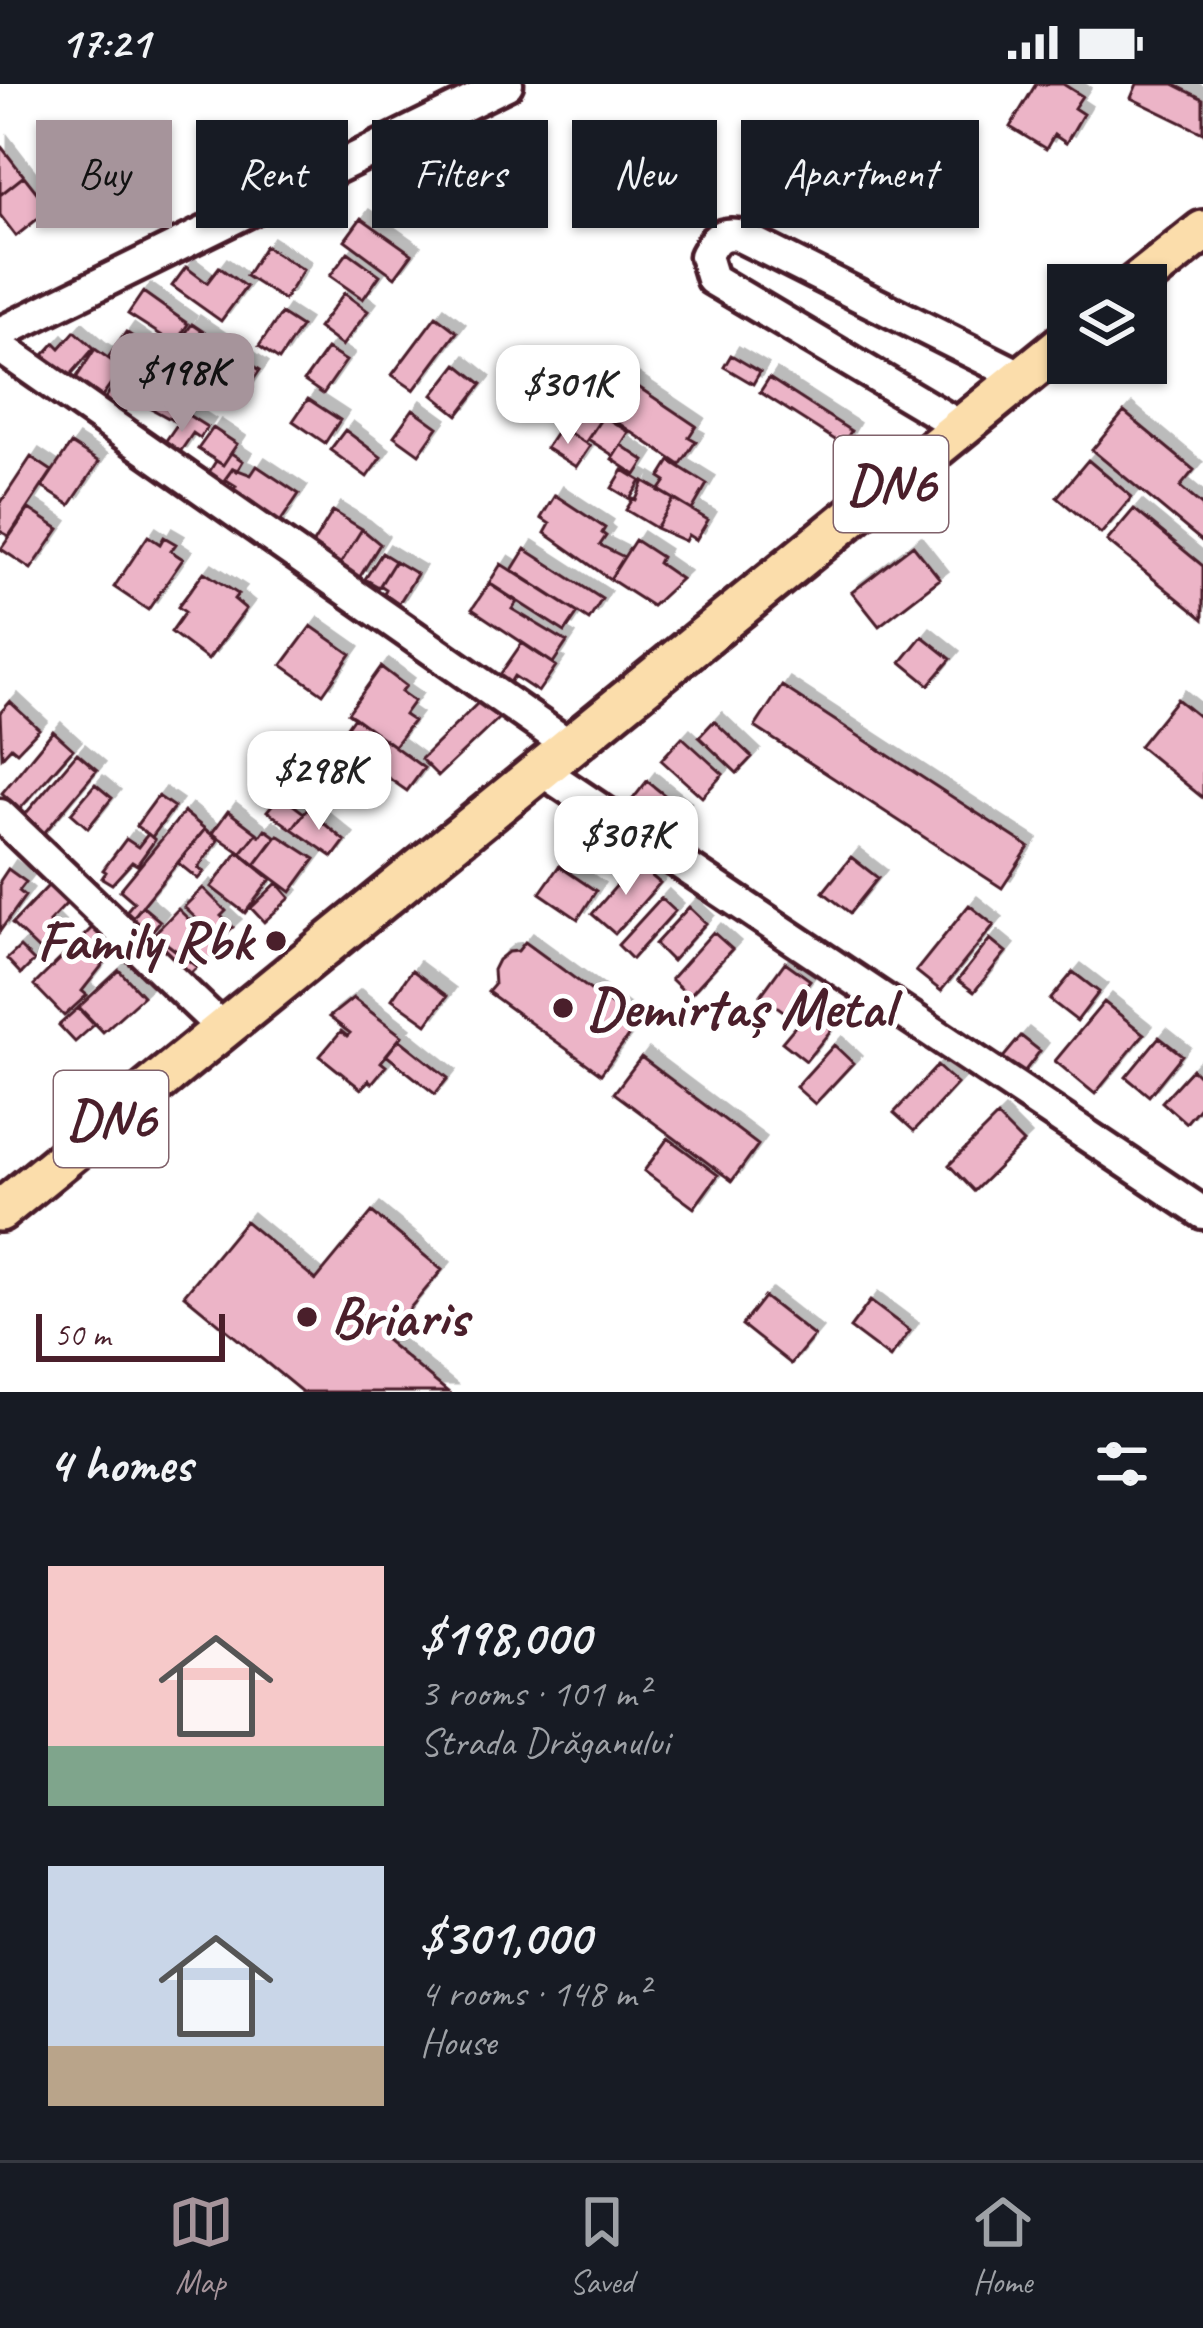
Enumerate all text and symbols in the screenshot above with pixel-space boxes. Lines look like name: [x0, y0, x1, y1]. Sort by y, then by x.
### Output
text: 17:21: [60, 14, 150, 71]
chip: Buy: [36, 120, 172, 228]
chip: Rent: [196, 120, 348, 228]
chip: Filters: [372, 120, 548, 228]
chip: New: [572, 120, 717, 228]
chip: Apartment: [741, 120, 979, 228]
map controls: [1047, 264, 1167, 384]
button: layers: [1047, 264, 1167, 384]
pin: $198K: [98, 333, 266, 435]
pin: $301K: [484, 345, 652, 447]
text: $198K: [137, 347, 227, 396]
text: $301K: [523, 359, 613, 408]
road number: DN6: [834, 436, 948, 532]
pin: $298K: [235, 731, 403, 833]
text: $298K: [274, 745, 364, 794]
pin: $307K: [542, 796, 710, 898]
text: $307K: [581, 810, 671, 859]
place label: Family Rbk: [37, 905, 257, 977]
marker: Family Rbk: [263, 928, 289, 954]
place label: Demirtaș Metal: [587, 972, 903, 1044]
marker: Demirtaș Metal: [550, 995, 576, 1021]
road number: DN6: [54, 1071, 168, 1167]
place label: Briaris: [331, 1281, 473, 1353]
marker: Briaris: [294, 1304, 320, 1330]
scale bar: [36, 1308, 225, 1361]
text: 50 m: [54, 1314, 110, 1356]
icon: filters: [1089, 1431, 1155, 1497]
text: 4 homes: [48, 1432, 192, 1496]
text: $198,000: [420, 1605, 590, 1669]
icon: home: [144, 1614, 288, 1758]
text: 3 rooms · 101 m²: [420, 1669, 648, 1718]
text: Strada Drăganului: [420, 1718, 669, 1767]
text: $301,000: [420, 1905, 591, 1969]
icon: home: [144, 1914, 288, 2058]
text: 4 rooms · 148 m²: [420, 1969, 648, 2018]
text: House: [420, 2018, 496, 2067]
tab: Map: [168, 2189, 234, 2303]
tab: Saved: [569, 2189, 635, 2303]
tab: Home: [970, 2189, 1036, 2303]

